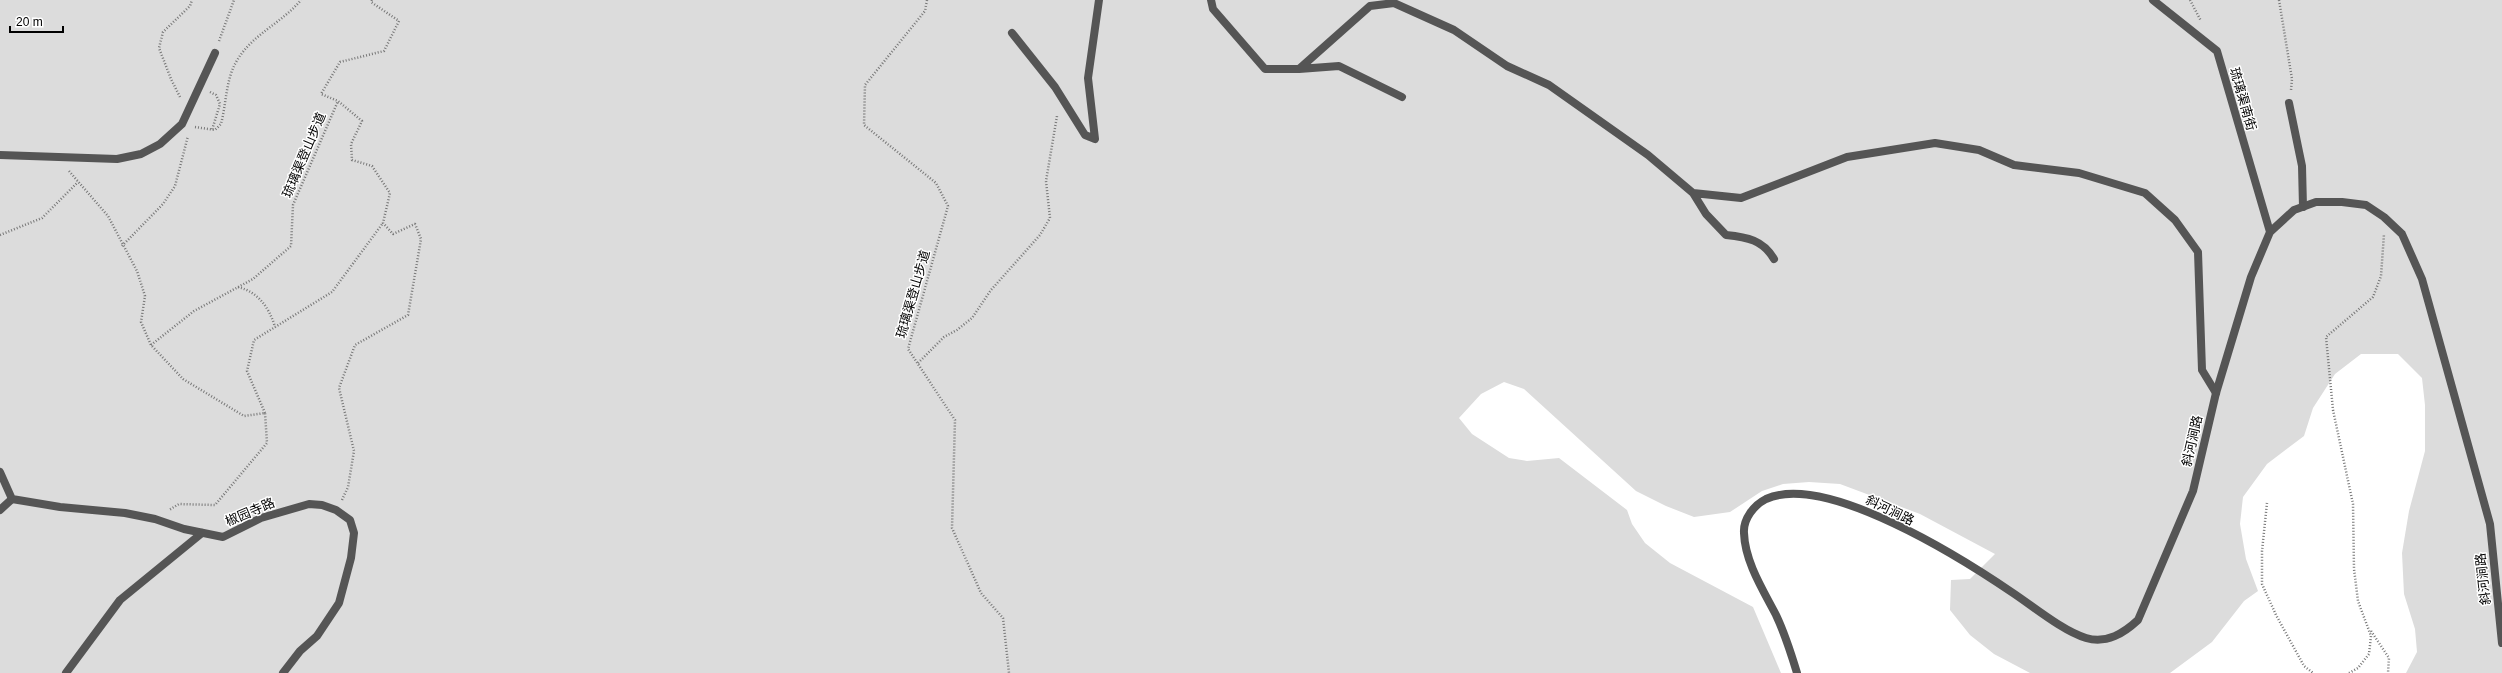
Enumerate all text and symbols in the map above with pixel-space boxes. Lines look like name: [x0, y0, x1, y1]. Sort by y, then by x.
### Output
scale bar: [10, 8, 63, 34]
text: 20 m: [16, 15, 43, 29]
street label: 琉璃渠南街: [2227, 66, 2259, 132]
street label: 琉璃渠登山步道: [279, 110, 329, 200]
street label: 琉璃渠登山步道: [893, 248, 933, 340]
street label: 斜河涧路: [2179, 414, 2205, 468]
street label: 斜河涧路: [1863, 492, 1917, 528]
street label: 椒园寺路: [223, 495, 277, 529]
street label: 斜河涧路: [2473, 552, 2493, 606]

